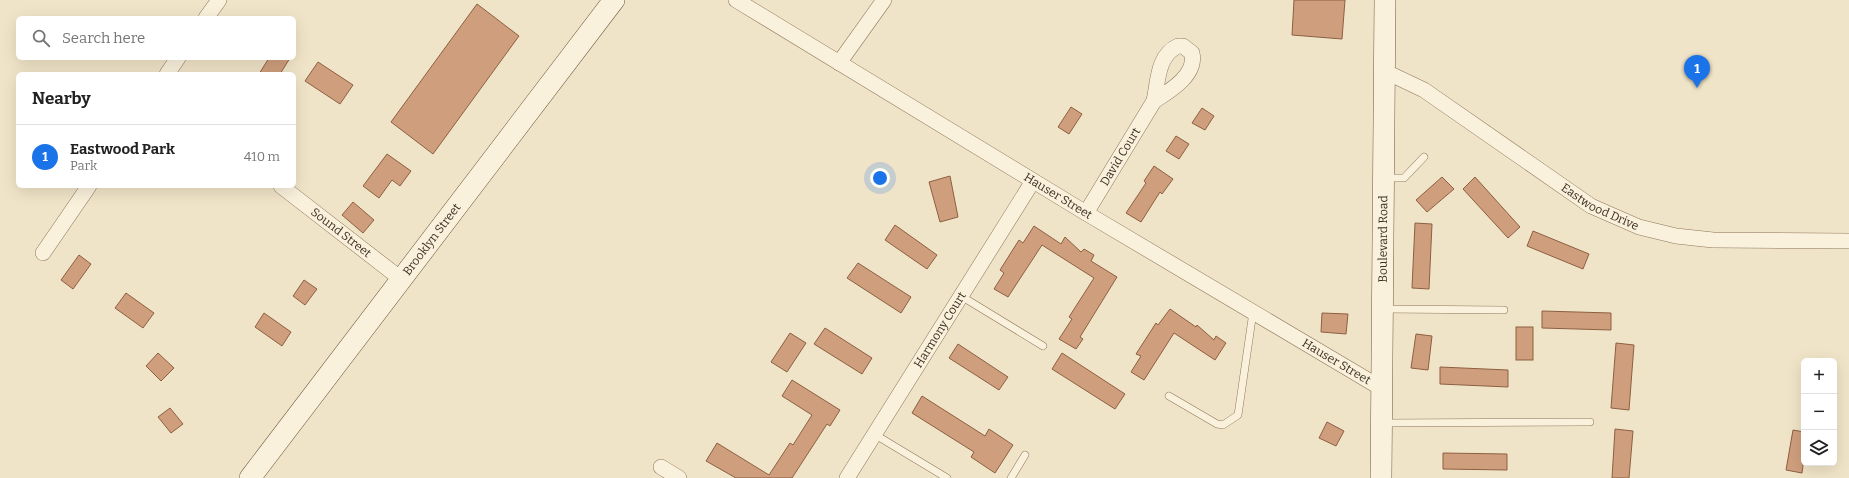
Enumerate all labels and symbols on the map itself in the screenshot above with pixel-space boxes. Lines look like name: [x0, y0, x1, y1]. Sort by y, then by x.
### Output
pin: 1: [1684, 55, 1710, 88]
street label: David Court: [1097, 124, 1144, 188]
your location: [870, 168, 890, 188]
street label: Hauser Street: [1021, 170, 1095, 222]
street label: Eastwood Drive: [1559, 180, 1641, 233]
street label: Boulevard Road: [1376, 195, 1390, 283]
street label: Brooklyn Street: [400, 200, 464, 278]
street label: Sound Street: [308, 205, 375, 261]
street label: Harmony Court: [911, 289, 969, 370]
street label: Hauser Street: [1300, 336, 1374, 388]

